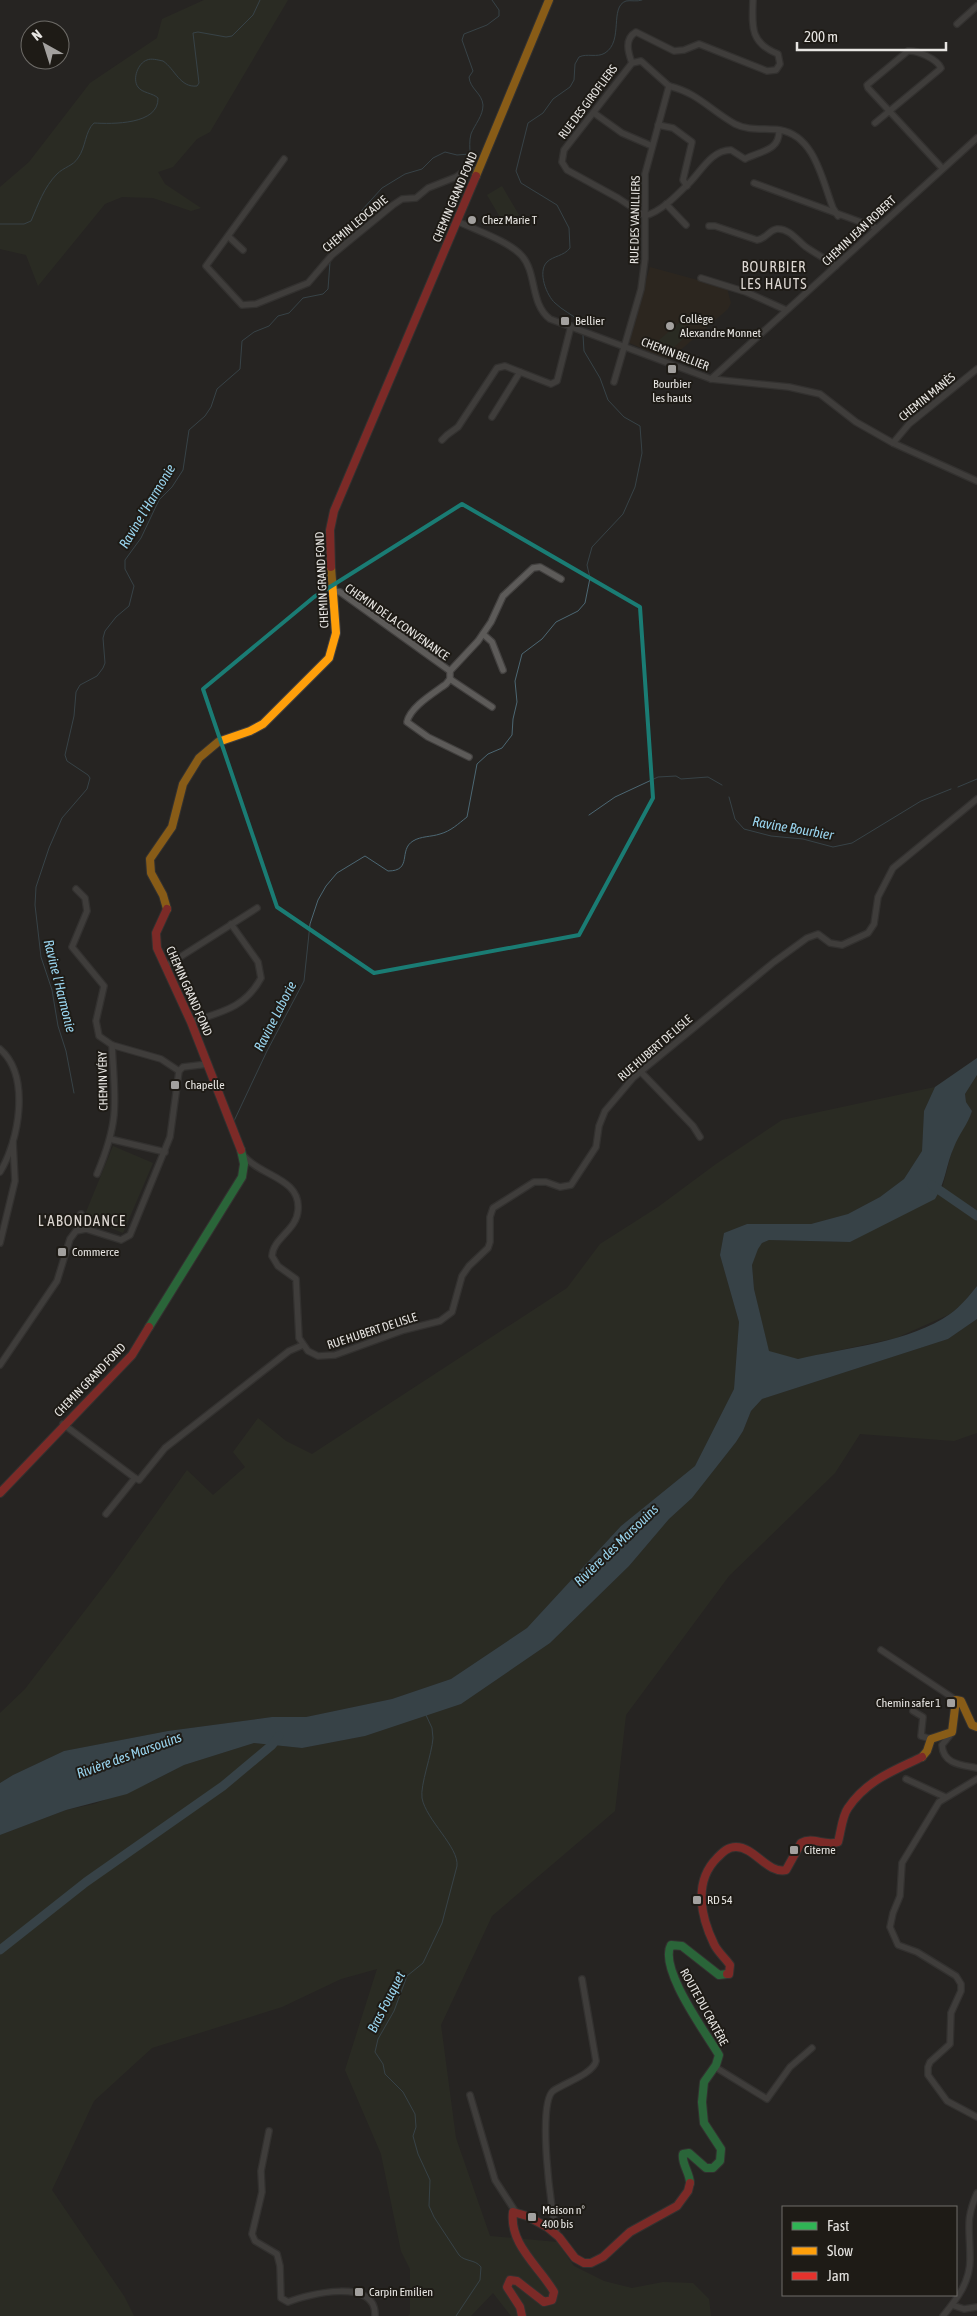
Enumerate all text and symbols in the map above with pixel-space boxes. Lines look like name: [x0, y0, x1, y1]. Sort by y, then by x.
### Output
north arrow: [20, 20, 70, 70]
scale bar: [797, 20, 946, 52]
text: N: [29, 26, 45, 44]
text: 200 m: [804, 28, 838, 45]
street label: RUE DES GIROFLIERS: [556, 62, 620, 142]
street label: CHEMIN GRAND FOND: [430, 150, 480, 244]
street label: RUE DES VANILLIERS: [627, 176, 643, 264]
street label: CHEMIN LEOCADIE: [320, 193, 390, 255]
street label: CHEMIN JEAN ROBERT: [819, 193, 899, 269]
place label: Chez Marie T: [482, 213, 538, 227]
marker: Chez Marie T: [466, 214, 478, 226]
district label: BOURBIER LES HAUTS: [740, 258, 808, 292]
place label: Collège Alexandre Monnet: [680, 312, 762, 340]
place label: Bellier: [575, 314, 605, 328]
marker: Bellier: [559, 315, 571, 327]
marker: Collège Alexandre Monnet: [664, 320, 676, 332]
street label: CHEMIN BELLIER: [639, 335, 711, 373]
marker: Bourbier les hauts: [666, 363, 678, 375]
street label: CHEMIN MANÈS: [896, 370, 958, 424]
place label: Bourbier les hauts: [652, 377, 692, 405]
water label: Ravine l'Harmonie: [116, 461, 178, 551]
street label: CHEMIN GRAND FOND: [312, 531, 332, 629]
street label: CHEMIN DE LA CONVENANCE: [342, 581, 452, 663]
water label: Ravine Bourbier: [751, 813, 836, 843]
water label: Ravine l'Harmonie: [41, 938, 79, 1034]
street label: CHEMIN GRAND FOND: [163, 944, 215, 1038]
water label: Ravine Laborie: [251, 978, 299, 1054]
street label: RUE HUBERT DE LISLE: [615, 1012, 695, 1084]
street label: CHEMIN VÉRY: [95, 1050, 111, 1111]
place label: Chapelle: [185, 1078, 225, 1092]
marker: Chapelle: [169, 1079, 181, 1091]
district label: L'ABONDANCE: [38, 1212, 126, 1229]
place label: Commerce: [72, 1245, 119, 1259]
marker: Commerce: [56, 1246, 68, 1258]
street label: RUE HUBERT DE LISLE: [325, 1310, 419, 1352]
street label: CHEMIN GRAND FOND: [51, 1340, 129, 1420]
water label: Rivière des Marsouins: [571, 1501, 661, 1589]
place label: Chemin safer 1: [876, 1696, 941, 1710]
marker: Chemin safer 1: [945, 1697, 957, 1709]
water label: Rivière des Marsouins: [74, 1729, 184, 1781]
place label: Citerne: [804, 1843, 836, 1857]
marker: Citerne: [788, 1844, 800, 1856]
place label: RD 54: [707, 1893, 733, 1907]
marker: RD 54: [691, 1894, 703, 1906]
street label: ROUTE DU CRATÈRE: [677, 1966, 731, 2048]
water label: Bras Fouquet: [364, 1969, 408, 2035]
place label: Maison n° 400 bis: [542, 2203, 585, 2231]
legend: [782, 2206, 957, 2296]
marker: Maison n° 400 bis: [526, 2211, 538, 2223]
text: Fast: [827, 2217, 849, 2234]
text: Slow: [827, 2242, 853, 2259]
text: Jam: [827, 2267, 850, 2284]
place label: Carpin Emilien: [369, 2285, 433, 2299]
marker: Carpin Emilien: [353, 2286, 365, 2298]

